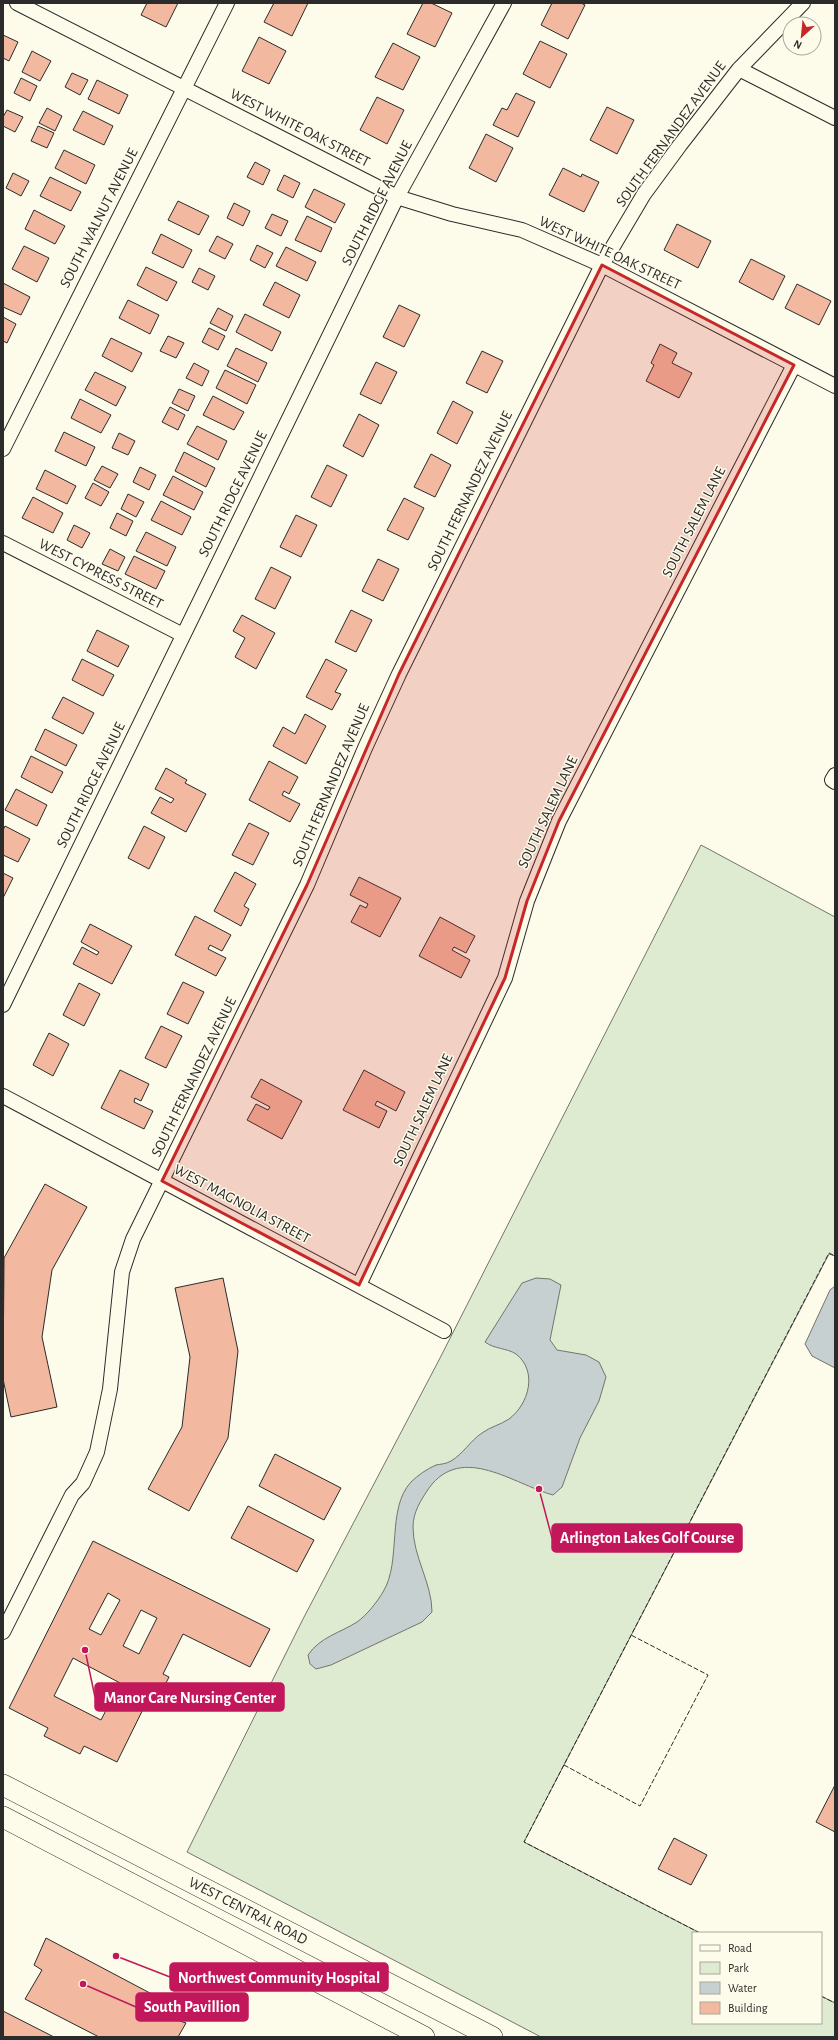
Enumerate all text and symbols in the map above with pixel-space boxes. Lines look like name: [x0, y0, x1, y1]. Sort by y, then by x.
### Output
north arrow: [782, 16, 822, 56]
text: N: [792, 38, 804, 51]
street label: SOUTH FERNANDEZ AVENUE: [613, 59, 729, 209]
street label: WEST WHITE OAK STREET: [228, 86, 373, 170]
street label: SOUTH RIDGE AVENUE: [339, 138, 415, 268]
street label: SOUTH WALNUT AVENUE: [57, 146, 141, 290]
street label: WEST WHITE OAK STREET: [537, 213, 684, 293]
street label: SOUTH FERNANDEZ AVENUE: [425, 409, 515, 573]
street label: SOUTH RIDGE AVENUE: [196, 429, 270, 559]
street label: SOUTH SALEM LANE: [660, 464, 728, 580]
street label: WEST CYPRESS STREET: [36, 536, 166, 612]
street label: SOUTH FERNANDEZ AVENUE: [290, 701, 372, 869]
street label: SOUTH RIDGE AVENUE: [54, 720, 128, 850]
street label: SOUTH SALEM LANE: [515, 754, 581, 870]
street label: SOUTH FERNANDEZ AVENUE: [149, 995, 239, 1159]
street label: SOUTH SALEM LANE: [390, 1052, 456, 1168]
street label: WEST MAGNOLIA STREET: [171, 1162, 313, 1247]
callout: Arlington Lakes Golf Course: [552, 1524, 742, 1552]
text: Arlington Lakes Golf Course: [560, 1530, 735, 1546]
callout: Manor Care Nursing Center: [95, 1683, 284, 1711]
text: Manor Care Nursing Center: [104, 1690, 277, 1706]
street label: WEST CENTRAL ROAD: [186, 1875, 310, 1948]
legend: [692, 1932, 822, 2024]
text: Road: [728, 1942, 752, 1954]
text: Park: [728, 1962, 749, 1974]
callout: Northwest Community Hospital: [170, 1963, 388, 1991]
text: Northwest Community Hospital: [178, 1970, 380, 1987]
text: Water: [728, 1982, 757, 1994]
callout: South Pavillion: [136, 1993, 248, 2021]
text: South Pavillion: [144, 1999, 240, 2015]
text: Building: [728, 2002, 768, 2014]

